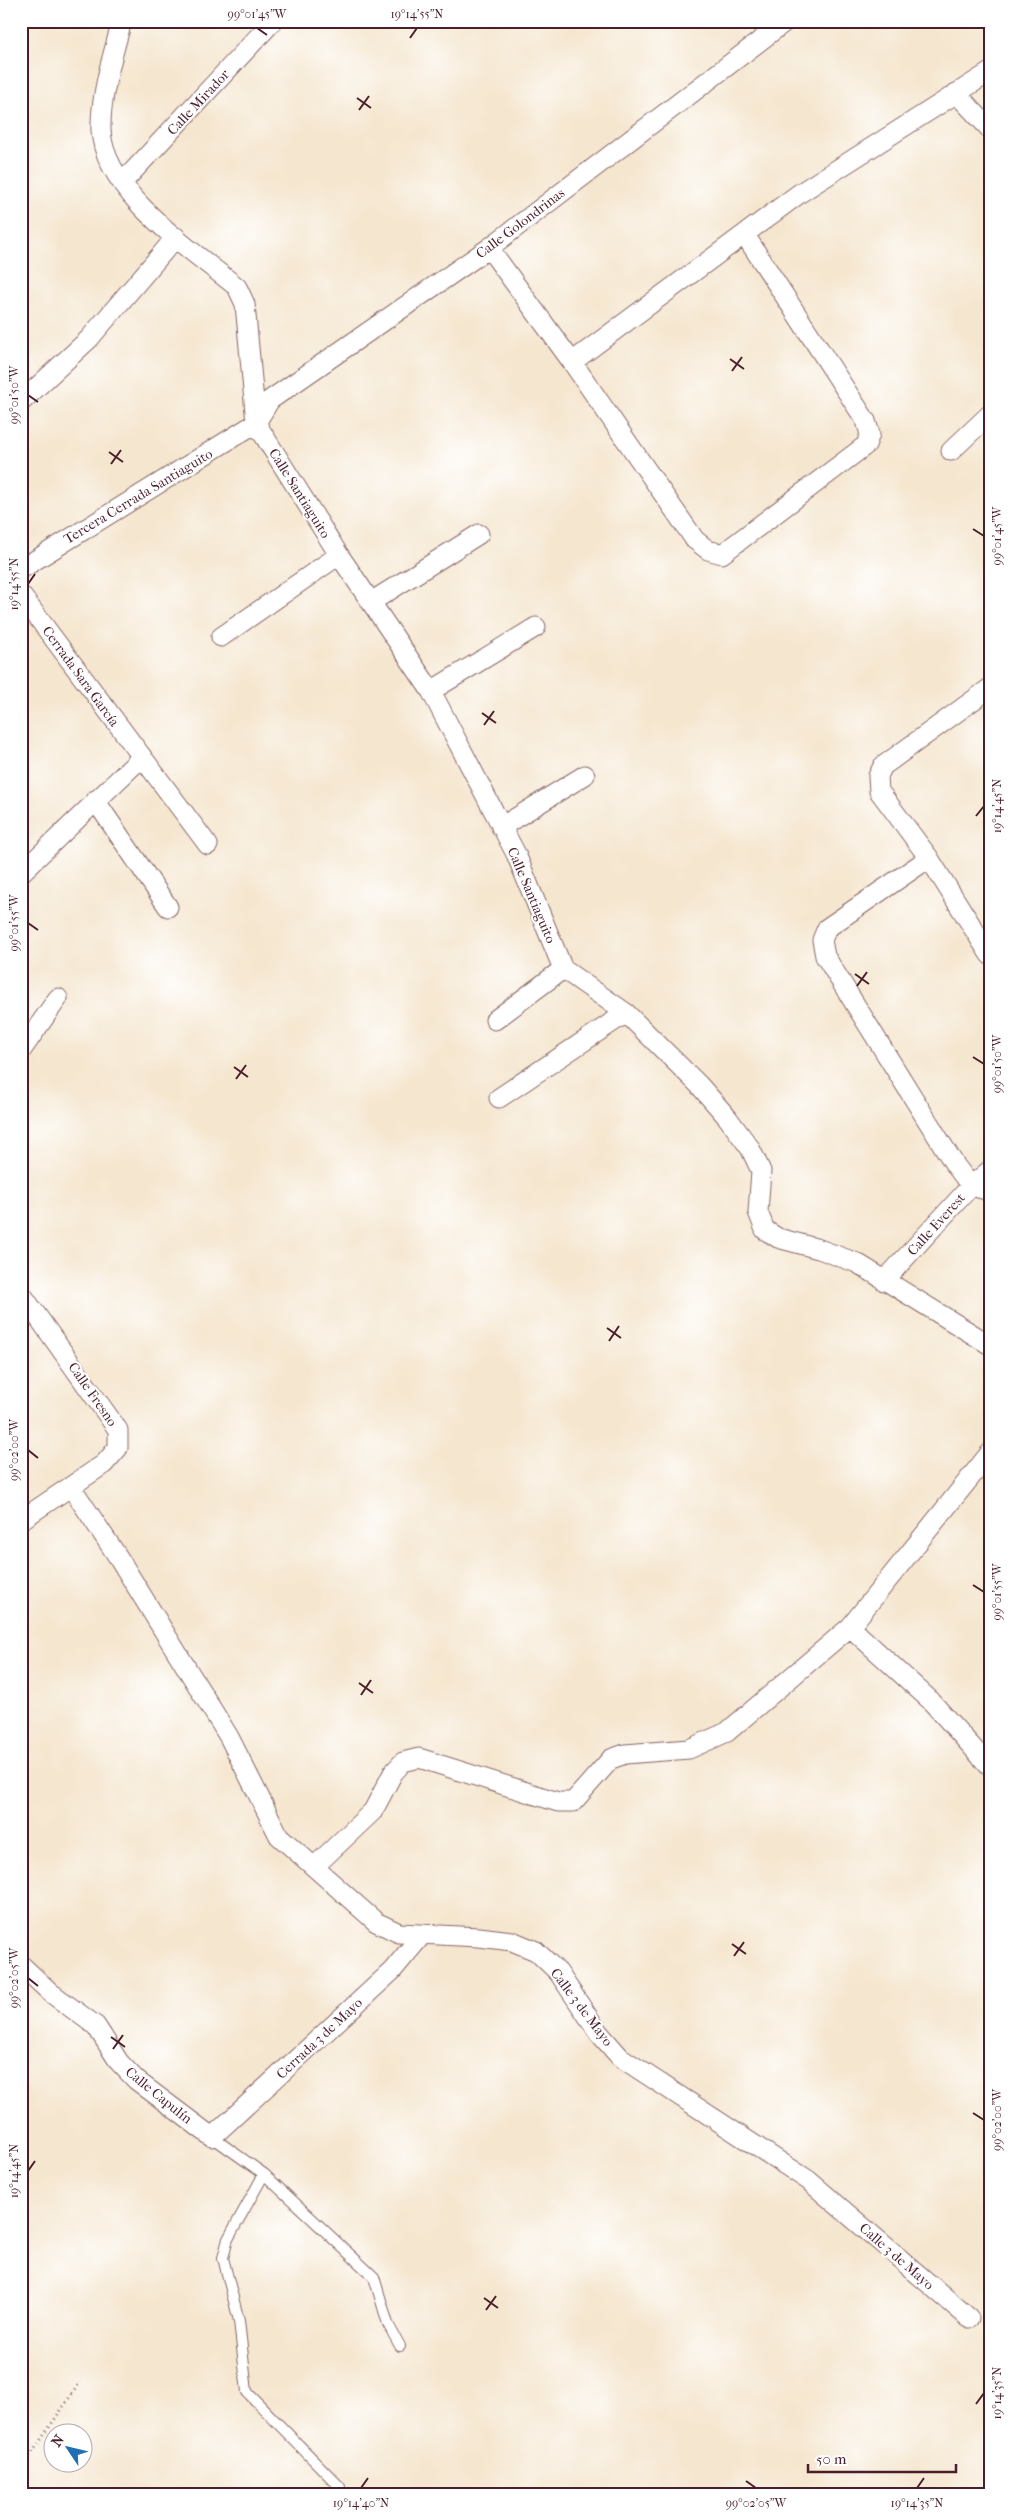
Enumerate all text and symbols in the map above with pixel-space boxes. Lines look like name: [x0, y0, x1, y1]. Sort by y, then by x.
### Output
text: 99°01'45"W: [228, 7, 288, 21]
text: 19°14'55"N: [391, 7, 443, 21]
street label: Calle Mirador: [164, 66, 233, 139]
street label: Calle Golondrinas: [473, 185, 568, 262]
text: 99°01'50"W: [7, 364, 21, 424]
street label: Tercera Cerrada Santiaguito: [61, 445, 216, 548]
street label: Calle Santiaguito: [265, 445, 334, 541]
text: 99°01'45"W: [990, 505, 1004, 565]
text: 19°14'55"N: [7, 558, 21, 610]
street label: Cerrada Sara García: [38, 623, 123, 730]
text: 19°14'45"N: [990, 779, 1004, 833]
street label: Calle Santiaguito: [504, 845, 559, 946]
text: 99°01'55"W: [7, 893, 21, 952]
text: 99°01'50"W: [990, 1033, 1004, 1093]
street label: Calle Everest: [904, 1190, 969, 1259]
street label: Calle Fresno: [64, 1359, 121, 1430]
text: 99°02'00"W: [7, 1418, 21, 1481]
text: 99°01'55"W: [990, 1562, 1004, 1621]
text: 99°02'05"W: [7, 1946, 21, 2008]
street label: Calle 3 de Mayo: [547, 1965, 616, 2050]
street label: Cerrada 3 de Mayo: [273, 1994, 366, 2083]
street label: Calle Capulín: [122, 2063, 195, 2127]
text: 99°02'00"W: [990, 2088, 1004, 2151]
text: 19°14'45"N: [7, 2144, 21, 2198]
street label: Calle 3 de Mayo: [856, 2219, 937, 2293]
text: 19°14'35"N: [990, 2367, 1004, 2419]
north arrow: [42, 2424, 92, 2474]
text: N: [48, 2431, 68, 2450]
scale bar: [808, 2441, 956, 2473]
text: 50 m: [816, 2450, 847, 2468]
text: 19°14'40"N: [333, 2496, 389, 2510]
text: 99°02'05"W: [726, 2496, 788, 2510]
text: 19°14'35"N: [891, 2496, 943, 2510]

